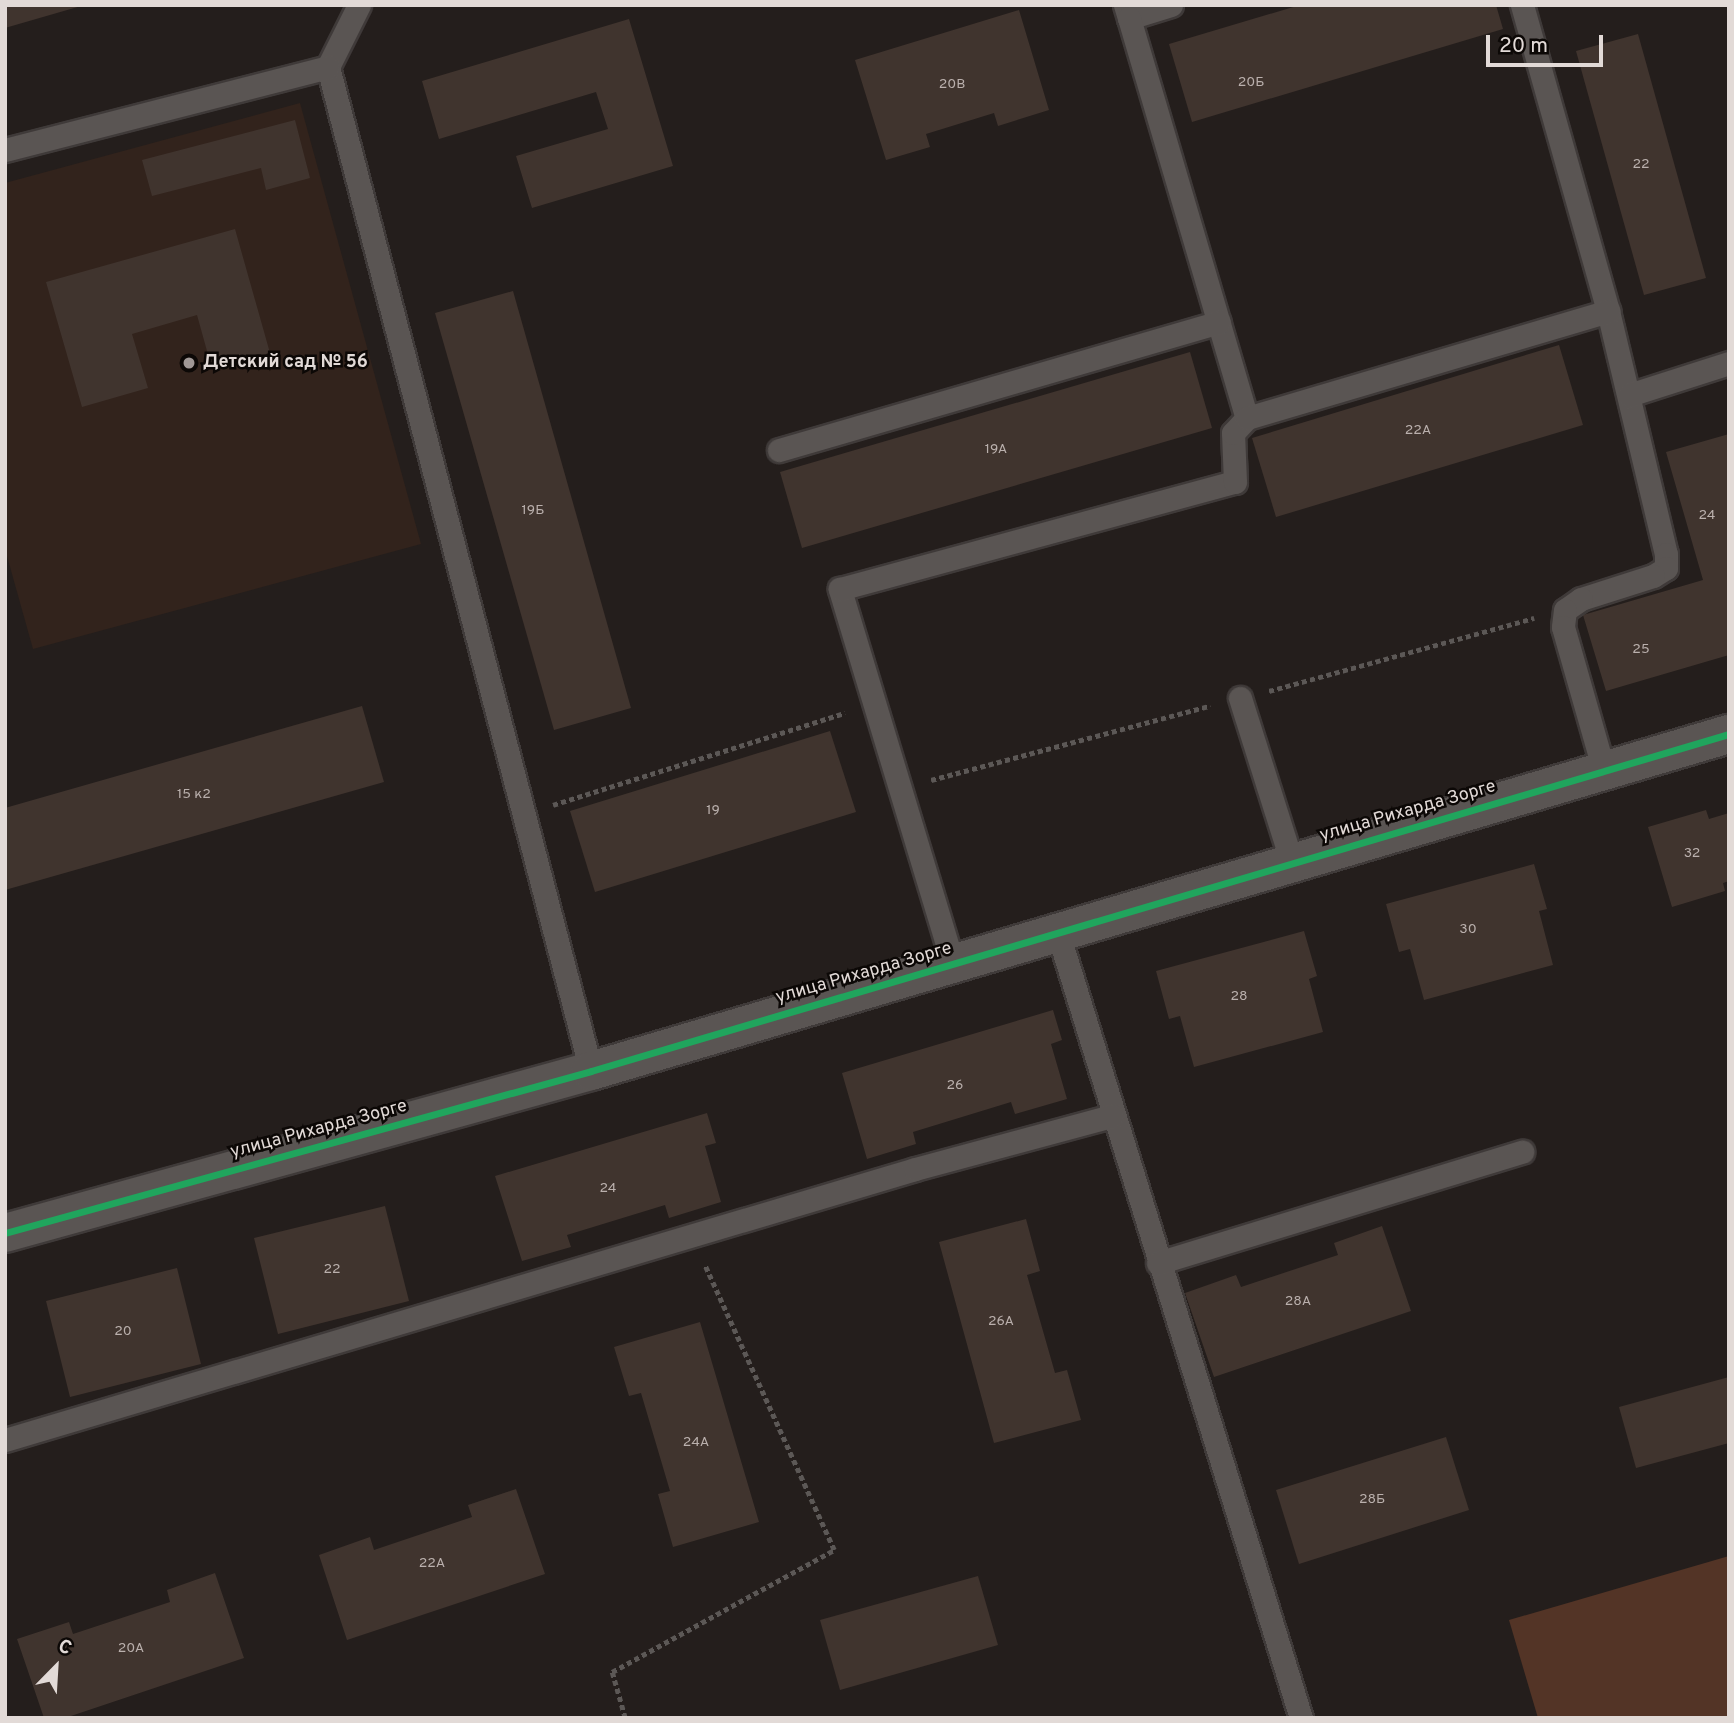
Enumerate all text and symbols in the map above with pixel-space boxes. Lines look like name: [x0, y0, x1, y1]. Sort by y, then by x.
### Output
scale bar: [1489, 21, 1606, 65]
text: 20 m: [1499, 33, 1548, 60]
house number: 20Б: [1238, 75, 1264, 91]
house number: 20В: [939, 77, 965, 93]
house number: 22: [1632, 157, 1650, 173]
place label: Детский сад № 56: [203, 352, 368, 374]
marker: Детский сад № 56: [181, 355, 197, 371]
house number: 22А: [1405, 423, 1431, 439]
house number: 19А: [985, 442, 1007, 458]
house number: 19Б: [522, 503, 544, 519]
house number: 24: [1698, 508, 1716, 524]
house number: 25: [1632, 642, 1650, 658]
street label: улица Рихарда Зорге: [1317, 777, 1499, 847]
house number: 15 к2: [177, 787, 211, 803]
house number: 19: [706, 803, 720, 819]
house number: 32: [1684, 846, 1700, 862]
house number: 30: [1459, 922, 1477, 938]
street label: улица Рихарда Зорге: [773, 939, 955, 1009]
house number: 28: [1230, 989, 1248, 1005]
house number: 26: [947, 1078, 963, 1094]
street label: улица Рихарда Зорге: [228, 1096, 410, 1164]
house number: 24: [599, 1181, 617, 1197]
house number: 22: [323, 1262, 341, 1278]
house number: 28А: [1285, 1294, 1311, 1310]
house number: 26А: [988, 1314, 1014, 1330]
house number: 20: [114, 1324, 132, 1340]
house number: 24А: [683, 1435, 709, 1451]
house number: 28Б: [1359, 1492, 1385, 1508]
house number: 22А: [419, 1556, 445, 1572]
north arrow: [21, 1632, 91, 1702]
text: С: [54, 1634, 75, 1661]
house number: 20А: [118, 1641, 144, 1657]

